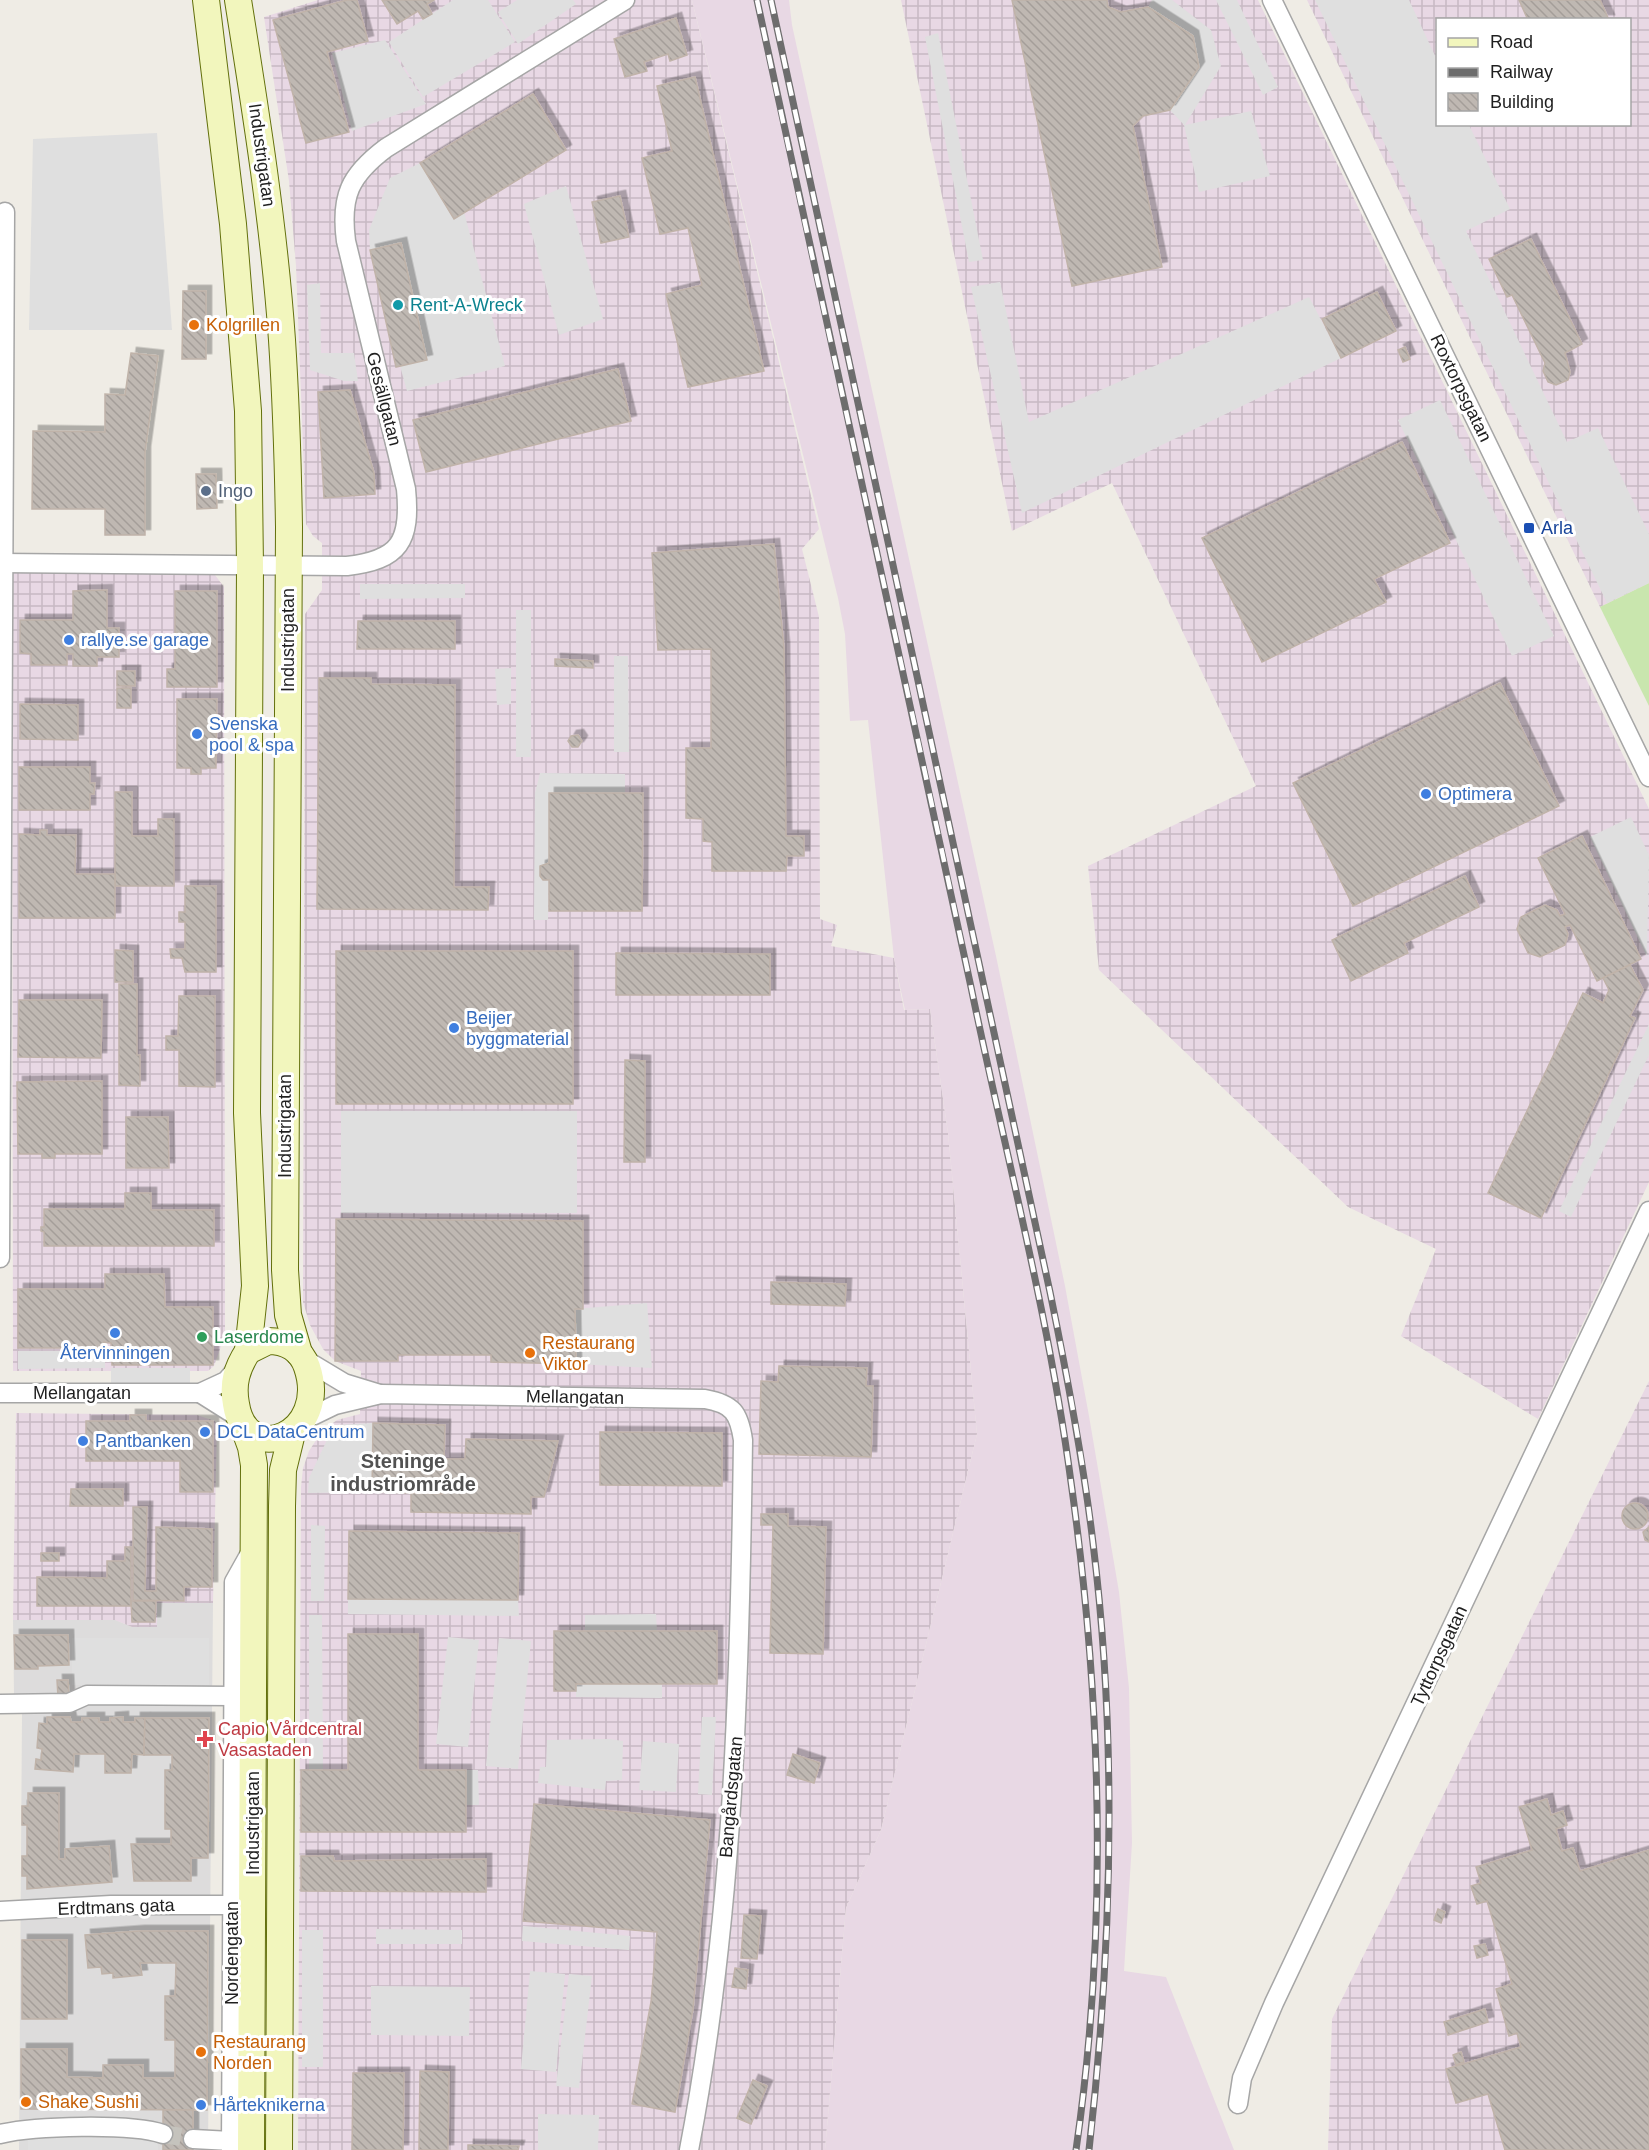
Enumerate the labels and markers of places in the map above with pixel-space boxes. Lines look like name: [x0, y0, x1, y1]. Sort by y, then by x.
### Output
place label: Rent-A-Wreck: [410, 295, 524, 315]
marker: Rent-A-Wreck: [391, 298, 405, 312]
place label: Kolgrillen: [206, 315, 280, 335]
marker: Kolgrillen: [187, 318, 201, 332]
place label: Ingo: [218, 481, 253, 501]
marker: Ingo: [199, 484, 213, 498]
place label: Arla: [1541, 518, 1574, 538]
marker: Arla: [1522, 521, 1536, 535]
place label: rallye.se garage: [81, 630, 209, 650]
marker: rallye.se garage: [62, 633, 76, 647]
place label: Svenska pool & spa: [209, 714, 295, 755]
marker: Svenska pool & spa: [190, 727, 204, 741]
place label: Optimera: [1438, 784, 1513, 804]
marker: Optimera: [1419, 787, 1433, 801]
place label: Beijer byggmaterial: [466, 1008, 569, 1049]
marker: Beijer byggmaterial: [447, 1021, 461, 1035]
marker: Återvinningen: [108, 1326, 122, 1340]
place label: Laserdome: [214, 1327, 304, 1347]
marker: Laserdome: [195, 1330, 209, 1344]
place label: Restaurang Viktor: [542, 1333, 635, 1374]
place label: Återvinningen: [60, 1343, 170, 1363]
marker: Restaurang Viktor: [523, 1346, 537, 1360]
place label: DCL DataCentrum: [217, 1422, 364, 1442]
marker: DCL DataCentrum: [198, 1425, 212, 1439]
place label: Pantbanken: [95, 1431, 191, 1451]
marker: Pantbanken: [76, 1434, 90, 1448]
place label: Capio Vårdcentral Vasastaden: [218, 1719, 362, 1760]
marker: Capio Vårdcentral Vasastaden: [196, 1730, 214, 1748]
place label: Restaurang Norden: [213, 2032, 306, 2073]
marker: Restaurang Norden: [194, 2045, 208, 2059]
place label: Shake Sushi: [38, 2092, 139, 2112]
marker: Shake Sushi: [19, 2095, 33, 2109]
place label: Hårteknikerna: [213, 2095, 326, 2115]
marker: Hårteknikerna: [194, 2098, 208, 2112]

